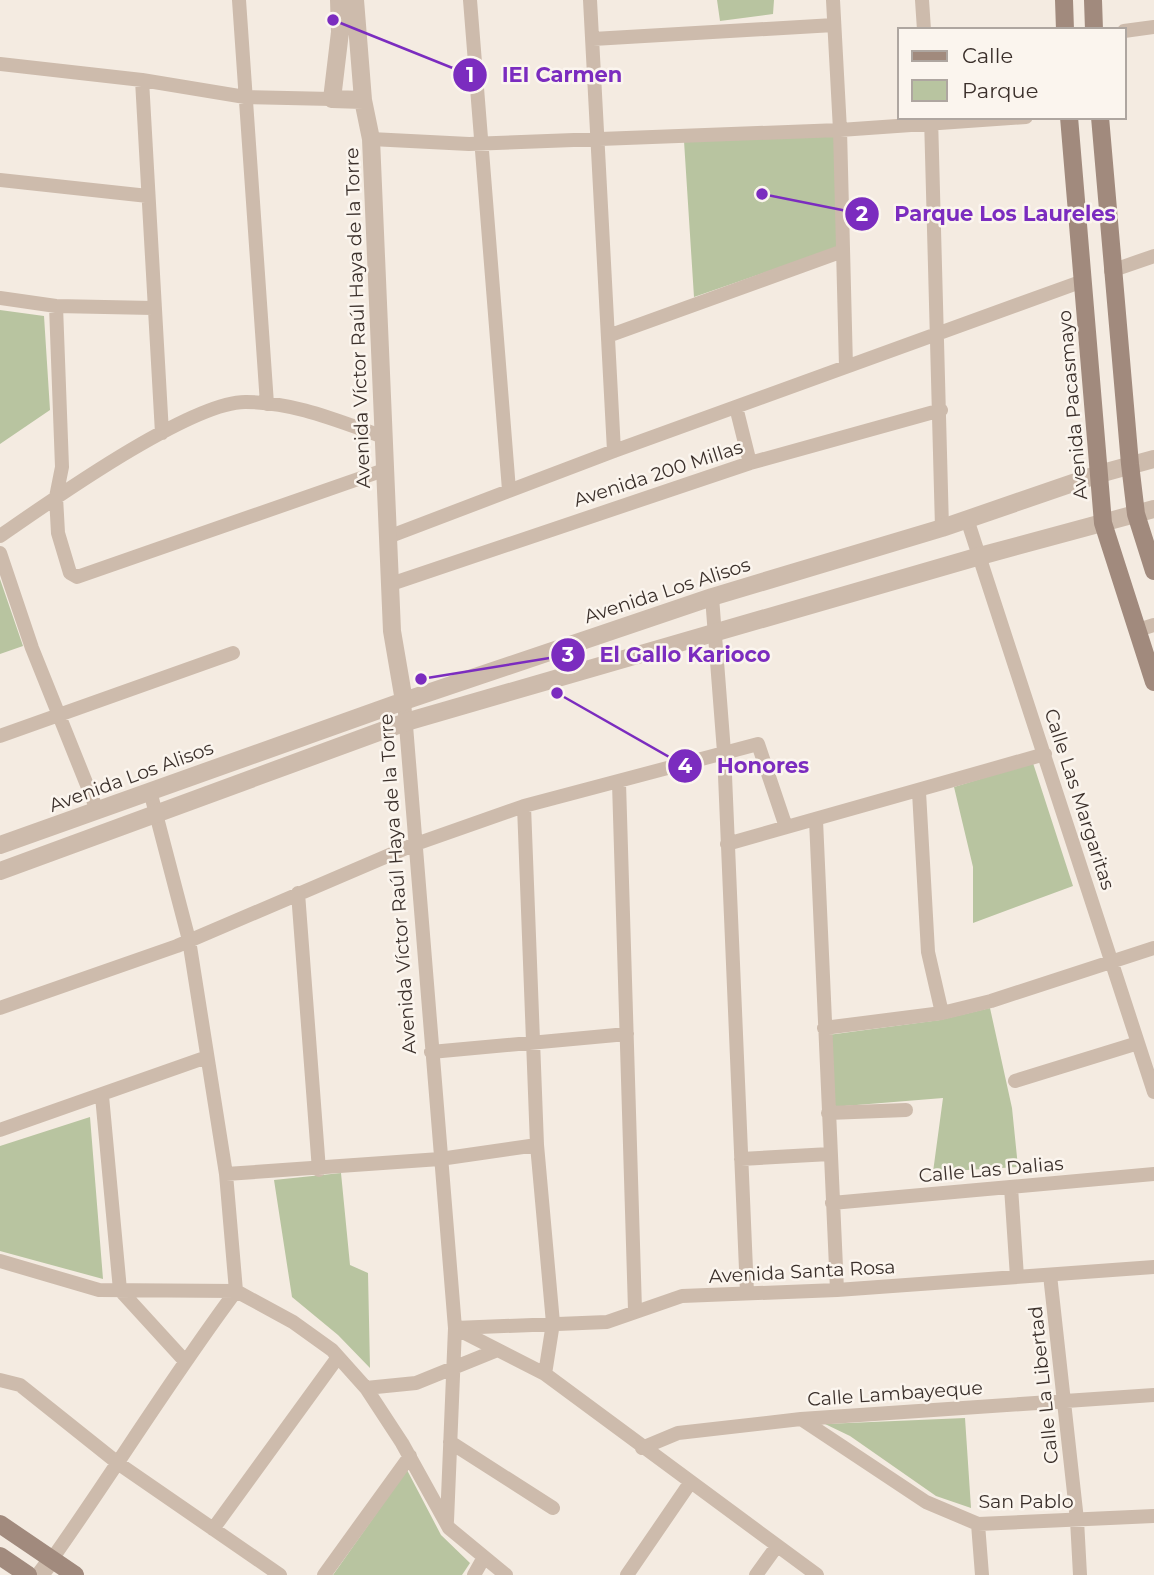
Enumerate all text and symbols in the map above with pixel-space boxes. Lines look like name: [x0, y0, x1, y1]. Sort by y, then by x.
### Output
legend: [898, 28, 1126, 119]
text: Calle: [962, 43, 1013, 68]
callout: IEI Carmen: [452, 54, 636, 96]
text: 1: [466, 62, 474, 87]
text: IEI Carmen: [502, 62, 622, 87]
text: Parque: [962, 78, 1038, 103]
street label: Avenida Víctor Raúl Haya de la Torre: [340, 147, 375, 489]
callout: Parque Los Laureles: [845, 193, 1129, 235]
text: 2: [856, 201, 868, 226]
text: Parque Los Laureles: [894, 201, 1116, 226]
street label: Avenida Pacasmayo: [1053, 309, 1092, 501]
street label: Avenida 200 Millas: [571, 435, 746, 512]
street label: Avenida Los Alisos: [581, 553, 753, 628]
callout: El Gallo Karioco: [551, 634, 785, 676]
text: 3: [561, 642, 574, 667]
text: El Gallo Karioco: [599, 642, 771, 667]
street label: Calle Las Margaritas: [1039, 706, 1120, 893]
street label: Avenida Víctor Raúl Haya de la Torre: [374, 713, 421, 1055]
street label: Avenida Los Alisos: [46, 736, 216, 817]
callout: Honores: [667, 745, 823, 787]
text: 4: [678, 753, 693, 778]
text: Honores: [717, 753, 809, 778]
street label: Calle Las Dalias: [918, 1152, 1065, 1187]
street label: Avenida Santa Rosa: [708, 1255, 896, 1288]
street label: Calle La Libertad: [1024, 1305, 1063, 1465]
street label: Calle Lambayeque: [806, 1376, 984, 1411]
street label: San Pablo: [978, 1490, 1074, 1513]

